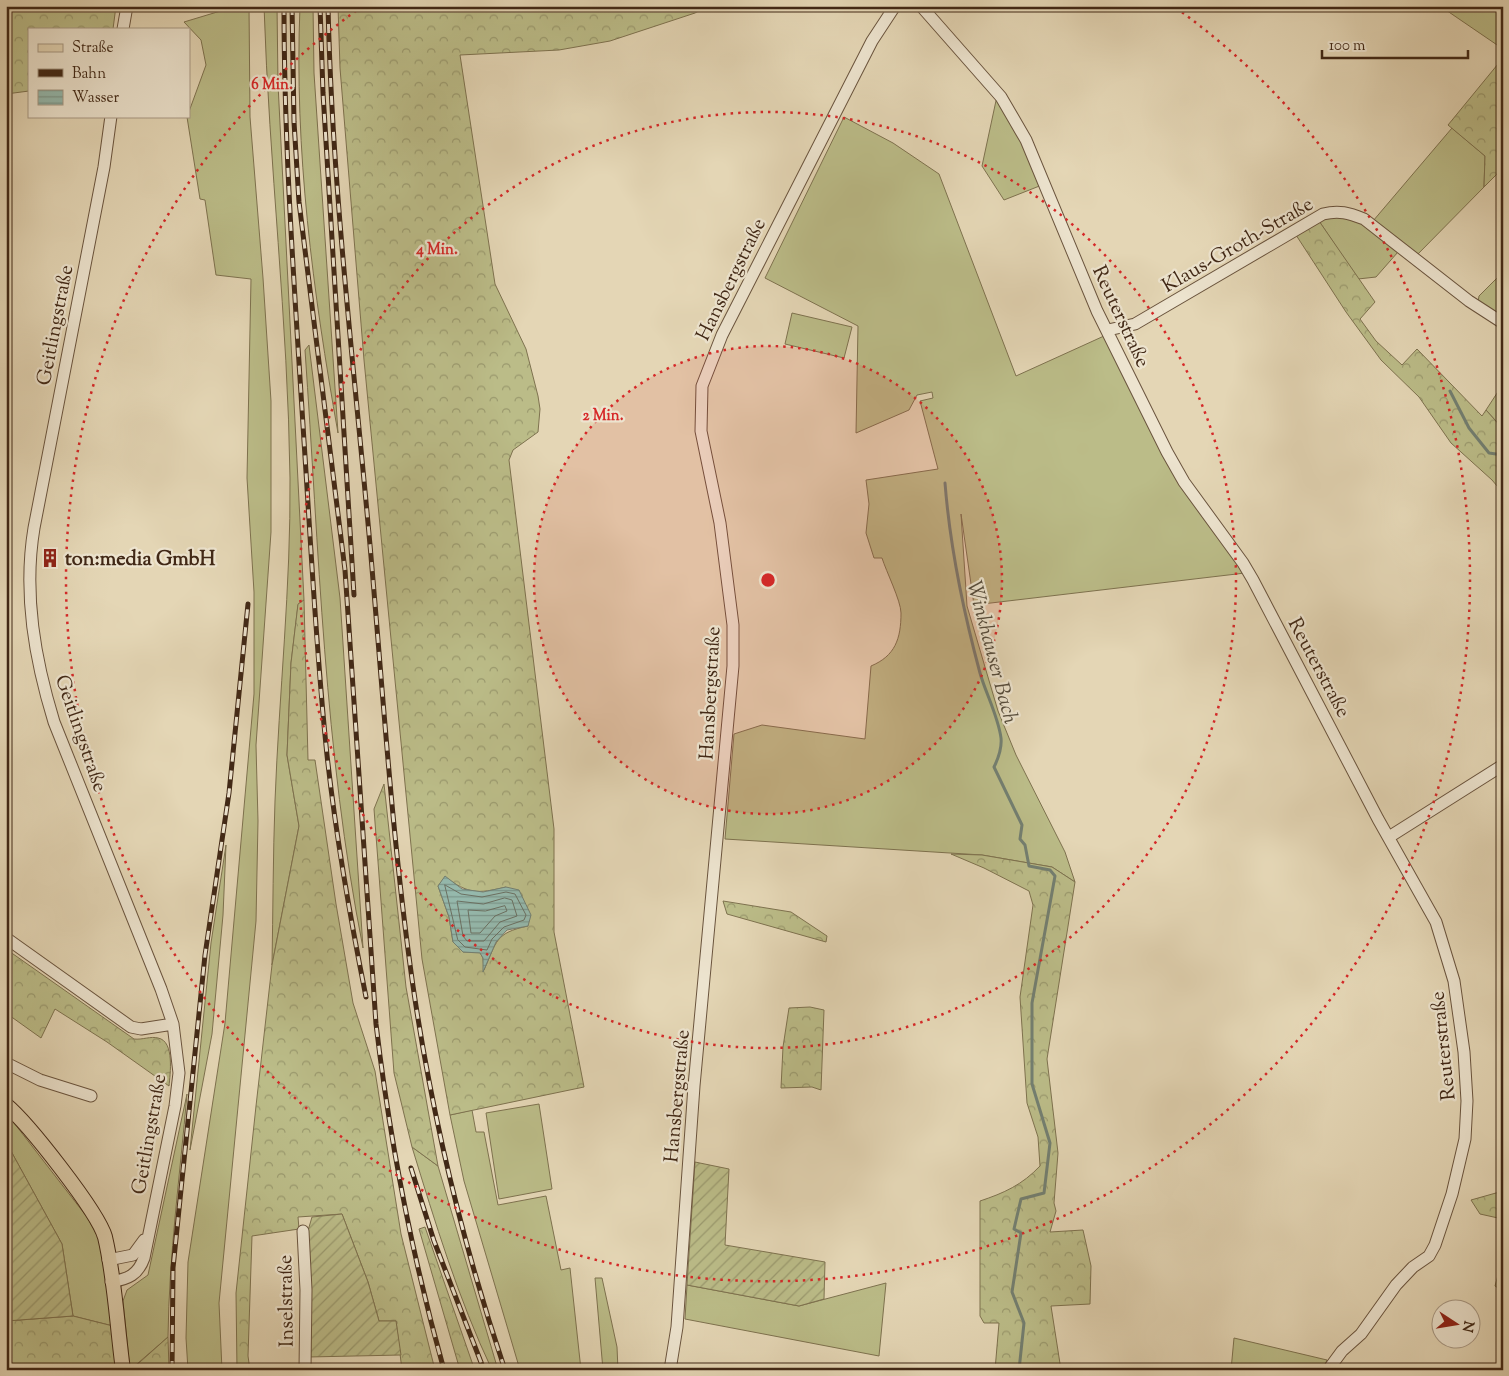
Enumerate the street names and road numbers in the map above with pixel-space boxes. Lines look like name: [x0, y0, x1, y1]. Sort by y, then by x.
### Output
street label: Klaus-Groth-Straße: [1157, 191, 1319, 301]
street label: Hansbergstraße: [690, 214, 775, 346]
street label: Reuterstraße: [1083, 261, 1156, 373]
street label: Geitlingstraße: [31, 263, 82, 388]
street label: Reuterstraße: [1279, 613, 1356, 723]
street label: Hansbergstraße: [694, 626, 729, 760]
street label: Geitlingstraße: [46, 671, 113, 796]
street label: Reuterstraße: [1424, 990, 1465, 1102]
street label: Hansbergstraße: [658, 1029, 699, 1164]
street label: Geitlingstraße: [126, 1072, 175, 1197]
street label: Inselstraße: [272, 1255, 303, 1347]

